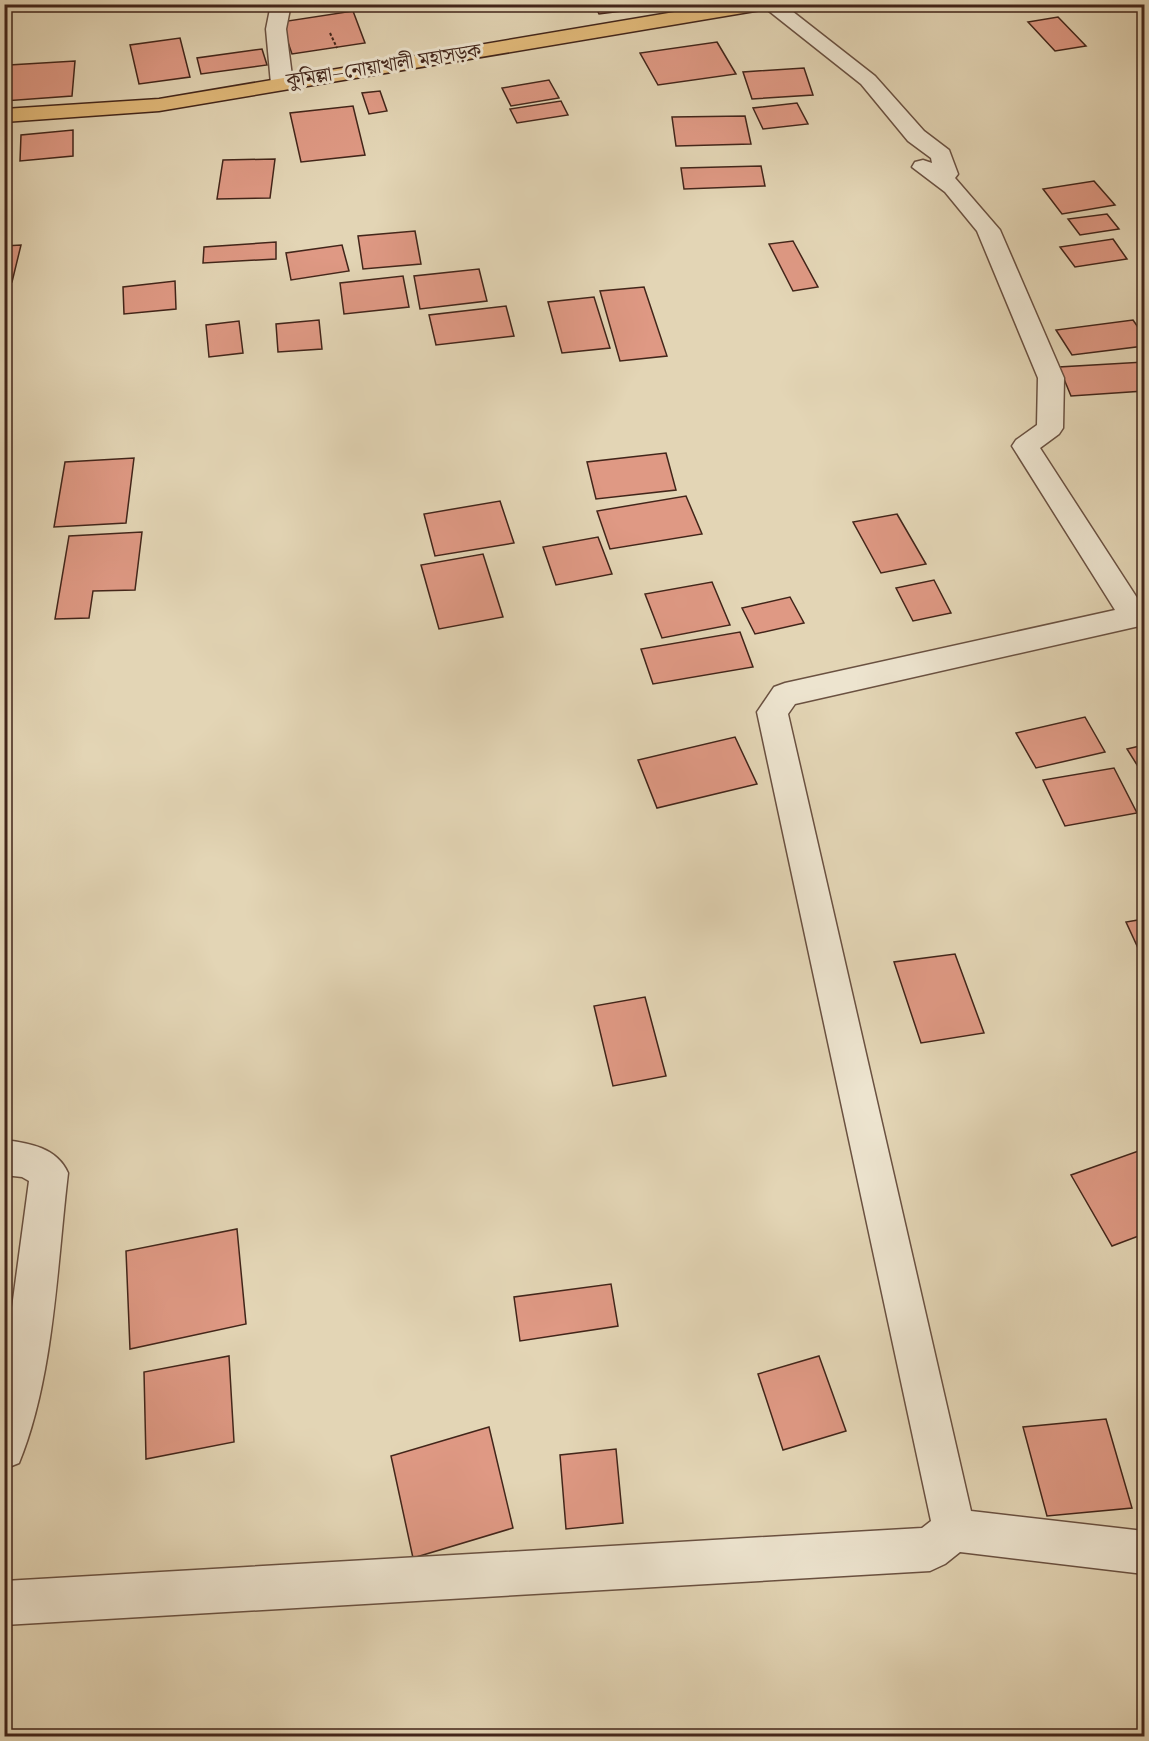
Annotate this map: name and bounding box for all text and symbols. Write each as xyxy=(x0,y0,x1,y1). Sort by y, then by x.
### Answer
street label: কুমিল্লা–নোয়াখালী মহাসড়ক xyxy=(284,38,484,94)

